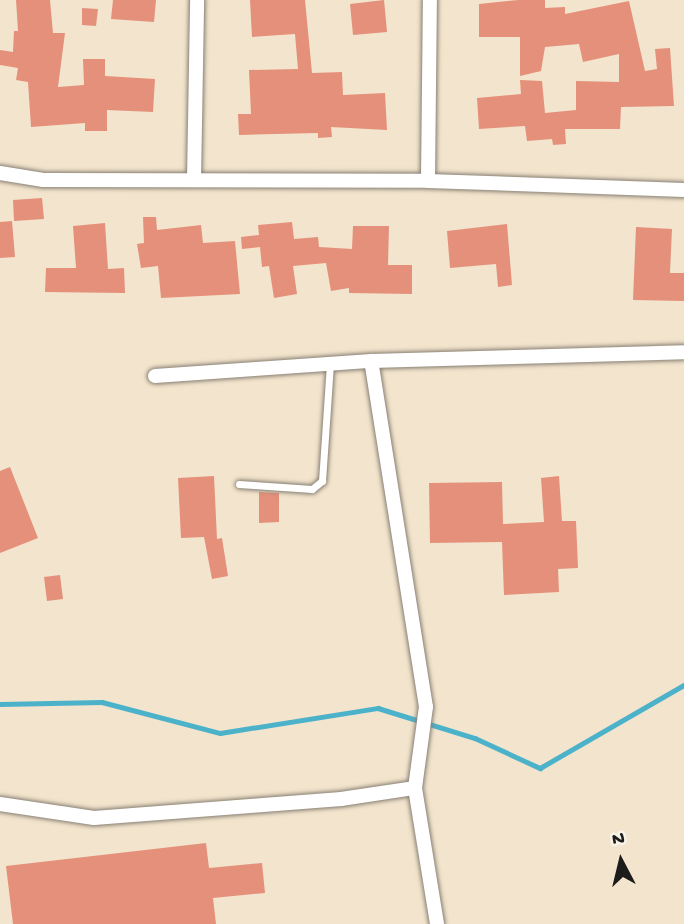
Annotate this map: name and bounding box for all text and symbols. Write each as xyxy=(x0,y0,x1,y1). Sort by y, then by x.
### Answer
north arrow xyxy=(586,826,656,896)
text: N xyxy=(611,827,626,852)

